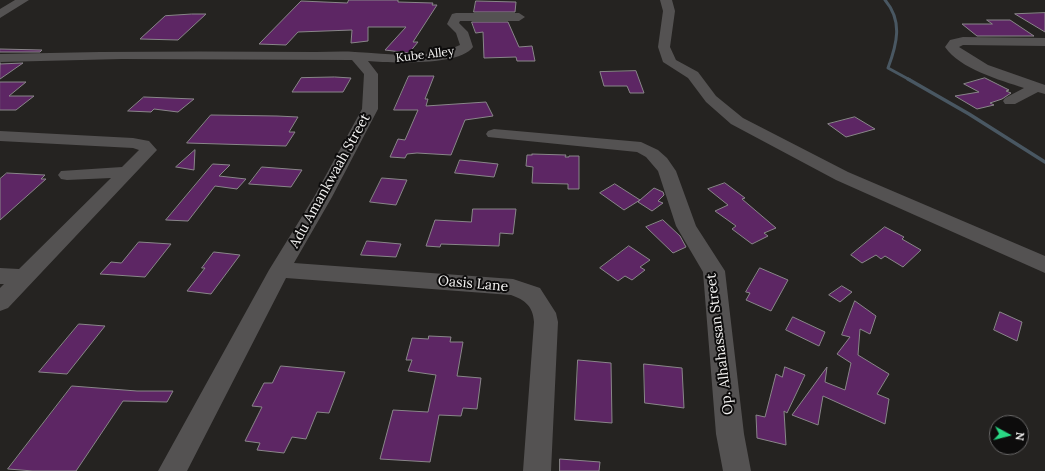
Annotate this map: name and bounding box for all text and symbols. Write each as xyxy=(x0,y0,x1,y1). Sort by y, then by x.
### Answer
street label: Kube Alley xyxy=(395,44,455,66)
street label: Adu Amankwaah Street xyxy=(286,111,374,251)
street label: Op. Alhahassan Street xyxy=(703,272,737,416)
street label: Oasis Lane xyxy=(437,273,509,295)
north arrow xyxy=(989,415,1029,455)
text: N xyxy=(1012,431,1027,441)

